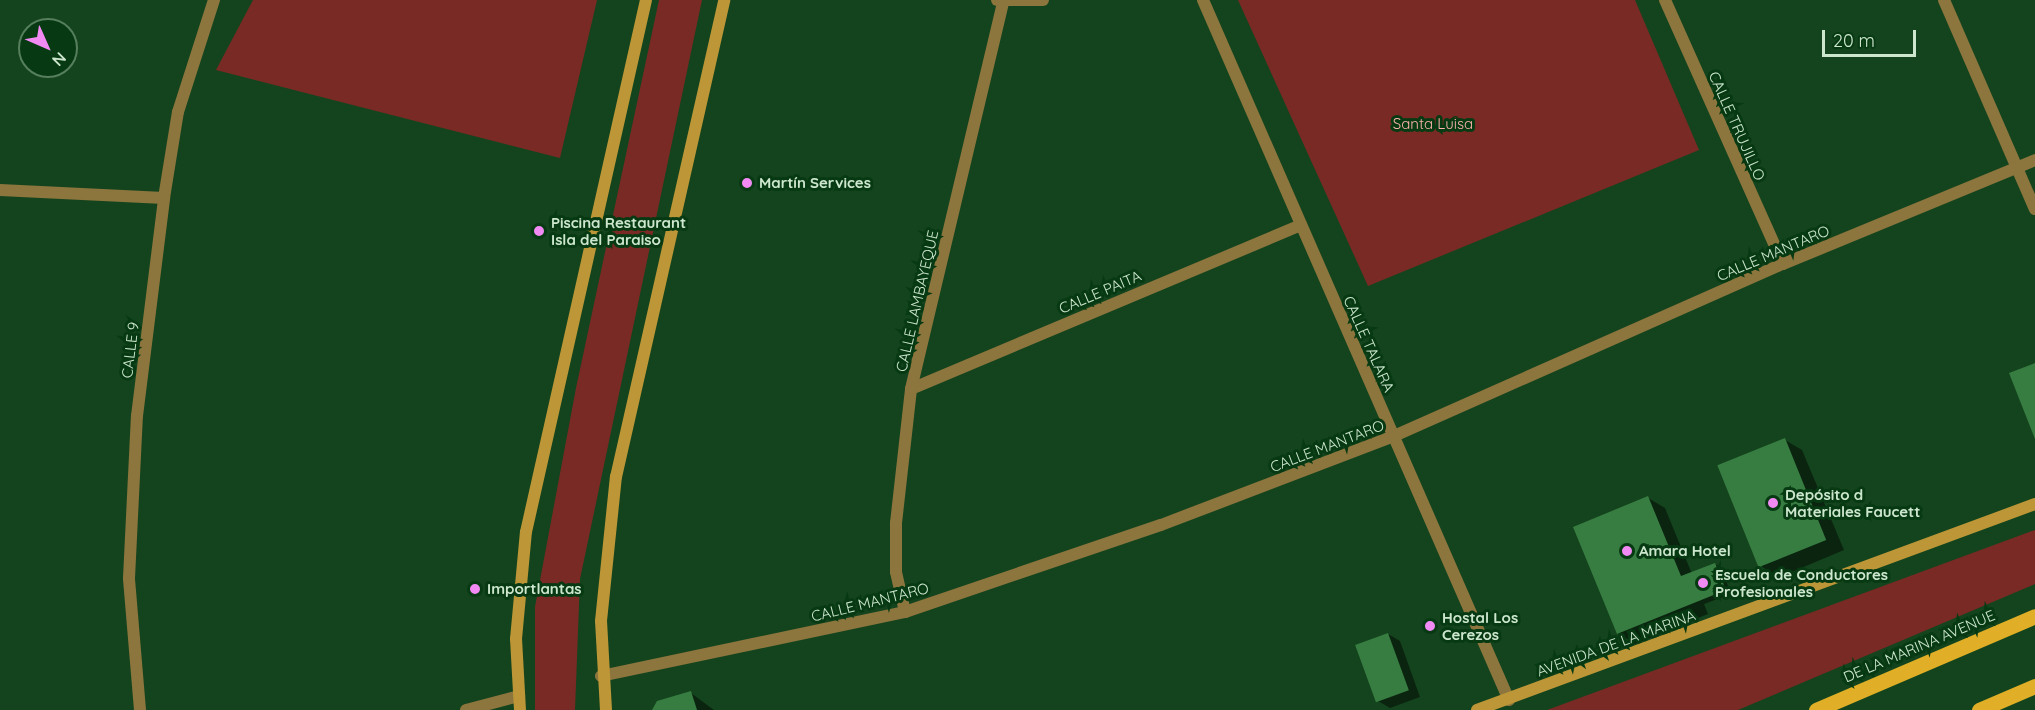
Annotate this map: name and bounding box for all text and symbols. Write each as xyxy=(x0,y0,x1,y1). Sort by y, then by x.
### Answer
north arrow xyxy=(18,18,78,78)
scale bar xyxy=(1825,18,1920,56)
text: 20 m xyxy=(1833,29,1875,52)
text: N xyxy=(48,48,71,71)
street label: CALLE TRUJILLO xyxy=(1705,69,1769,183)
park label: Santa Luisa xyxy=(1393,115,1473,133)
place label: Martín Services xyxy=(759,174,871,192)
marker: Martín Services xyxy=(740,176,754,190)
place label: Piscina Restaurant Isla del Paraiso xyxy=(551,213,686,248)
street label: CALLE MANTARO xyxy=(1714,221,1832,285)
marker: Piscina Restaurant Isla del Paraiso xyxy=(532,224,546,238)
street label: CALLE LAMBAYEQUE xyxy=(892,228,942,374)
street label: CALLE PAITA xyxy=(1056,267,1144,317)
street label: CALLE TALARA xyxy=(1340,293,1398,395)
street label: CALLE 9 xyxy=(118,321,142,379)
street label: CALLE MANTARO xyxy=(1268,416,1386,476)
place label: Depósito d Materiales Faucett xyxy=(1785,485,1920,520)
marker: Depósito d Materiales Faucett xyxy=(1766,496,1780,510)
place label: Amara Hotel xyxy=(1639,542,1731,560)
marker: Amara Hotel xyxy=(1620,544,1634,558)
place label: Escuela de Conductores Profesionales xyxy=(1715,565,1888,600)
marker: Escuela de Conductores Profesionales xyxy=(1696,576,1710,590)
street label: CALLE MANTARO xyxy=(809,579,931,625)
place label: Importlantas xyxy=(487,580,582,598)
marker: Importlantas xyxy=(468,582,482,596)
street label: AVENIDA DE LA MARINA xyxy=(1534,606,1698,680)
street label: DE LA MARINA AVENUE xyxy=(1841,606,1997,686)
place label: Hostal Los Cerezos xyxy=(1442,608,1518,643)
marker: Hostal Los Cerezos xyxy=(1423,619,1437,633)

